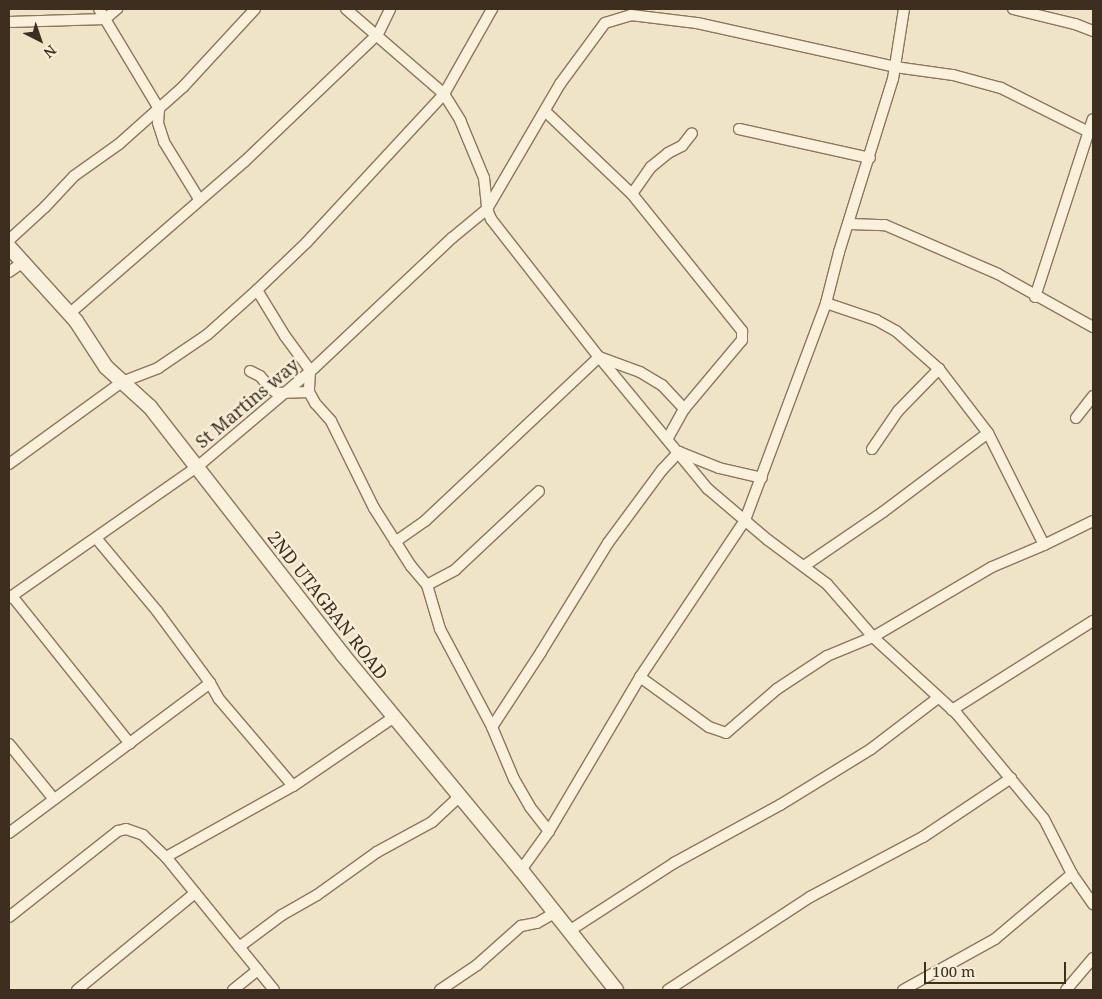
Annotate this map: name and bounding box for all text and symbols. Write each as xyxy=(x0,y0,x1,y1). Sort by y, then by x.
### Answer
north arrow xyxy=(15,15,65,65)
text: N xyxy=(40,41,61,62)
street label: St Martins way xyxy=(191,354,303,452)
street label: 2ND UTAGBAN ROAD xyxy=(263,527,393,683)
scale bar xyxy=(927,952,1070,984)
text: 100 m xyxy=(932,961,975,981)

